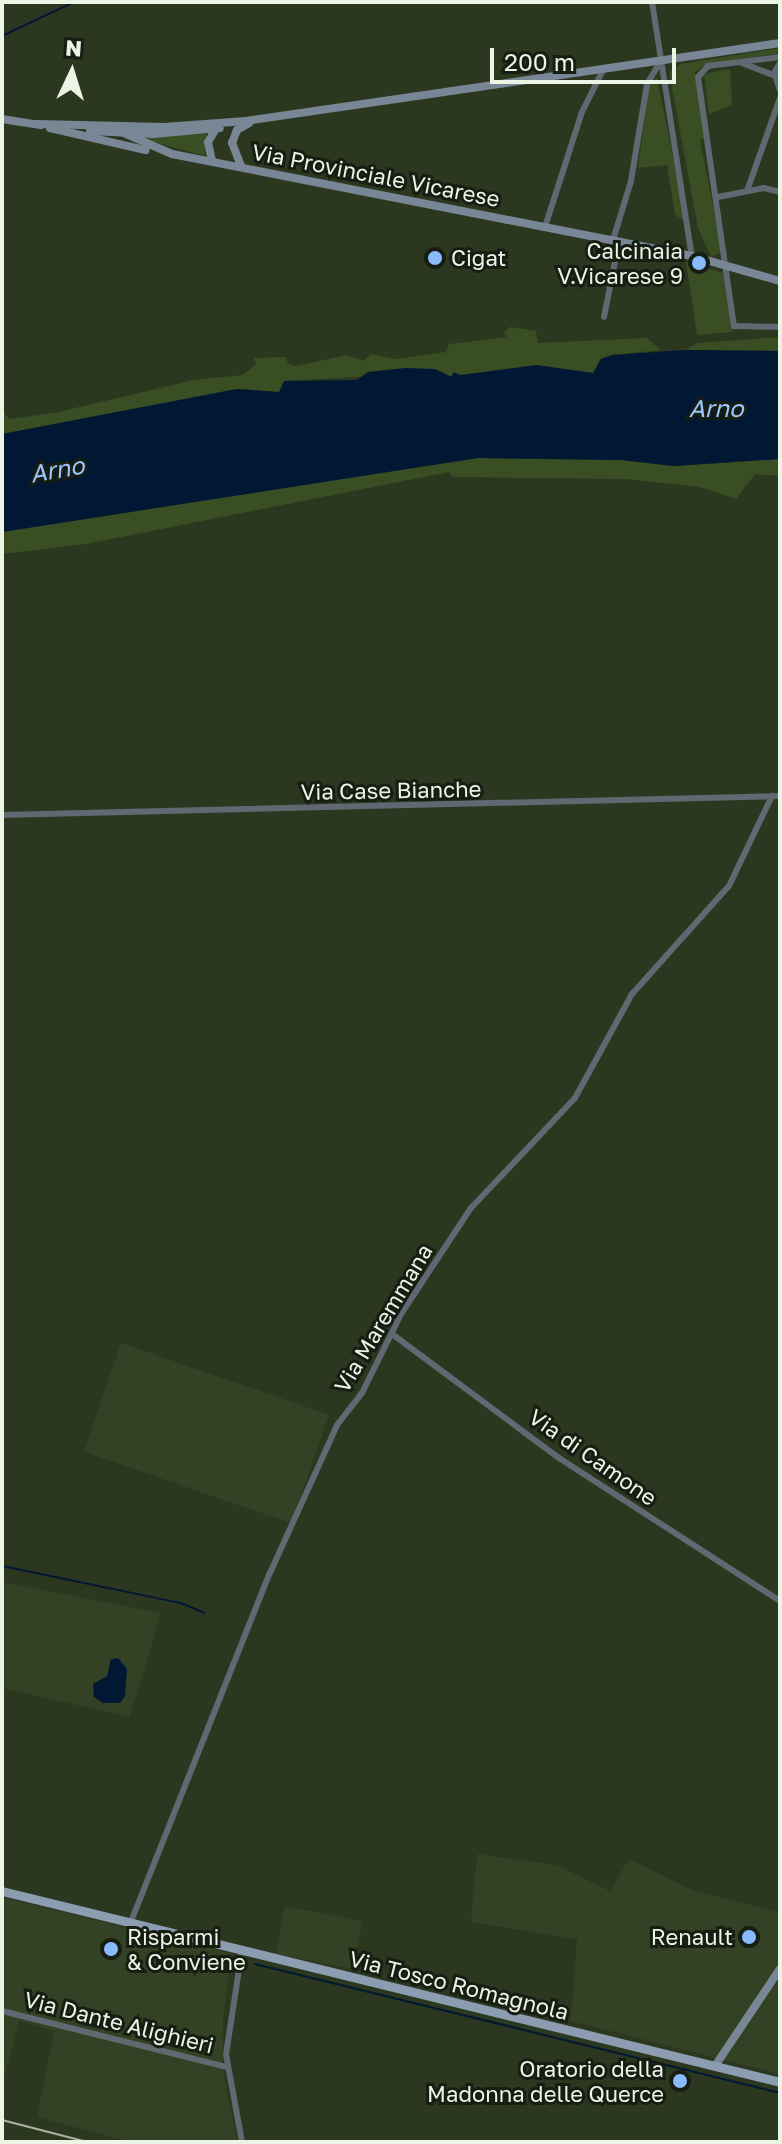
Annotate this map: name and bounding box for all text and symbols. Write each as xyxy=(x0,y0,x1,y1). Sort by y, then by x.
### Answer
north arrow xyxy=(32,32,112,112)
scale bar xyxy=(494,32,680,82)
text: N xyxy=(64,34,83,62)
text: 200 m xyxy=(504,47,575,76)
street label: Via Provinciale Vicarese xyxy=(250,138,502,212)
place label: Calcinaia V.Vicarese 9 xyxy=(557,237,683,288)
place label: Cigat xyxy=(451,245,506,271)
marker: Cigat xyxy=(426,249,444,267)
marker: Calcinaia V.Vicarese 9 xyxy=(690,254,708,272)
water label: Arno xyxy=(689,394,743,422)
water label: Arno xyxy=(28,450,86,488)
street label: Via Case Bianche xyxy=(300,775,482,805)
street label: Via Maremmana xyxy=(328,1239,438,1397)
street label: Via di Camone xyxy=(524,1403,662,1511)
place label: Risparmi & Conviene xyxy=(127,1923,246,1974)
place label: Renault xyxy=(651,1924,733,1950)
marker: Renault xyxy=(740,1928,758,1946)
marker: Risparmi & Conviene xyxy=(102,1940,120,1958)
street label: Via Tosco Romagnola xyxy=(346,1945,572,2025)
street label: Via Dante Alighieri xyxy=(22,1986,216,2058)
place label: Oratorio della Madonna delle Querce xyxy=(427,2055,664,2106)
marker: Oratorio della Madonna delle Querce xyxy=(671,2072,689,2090)

